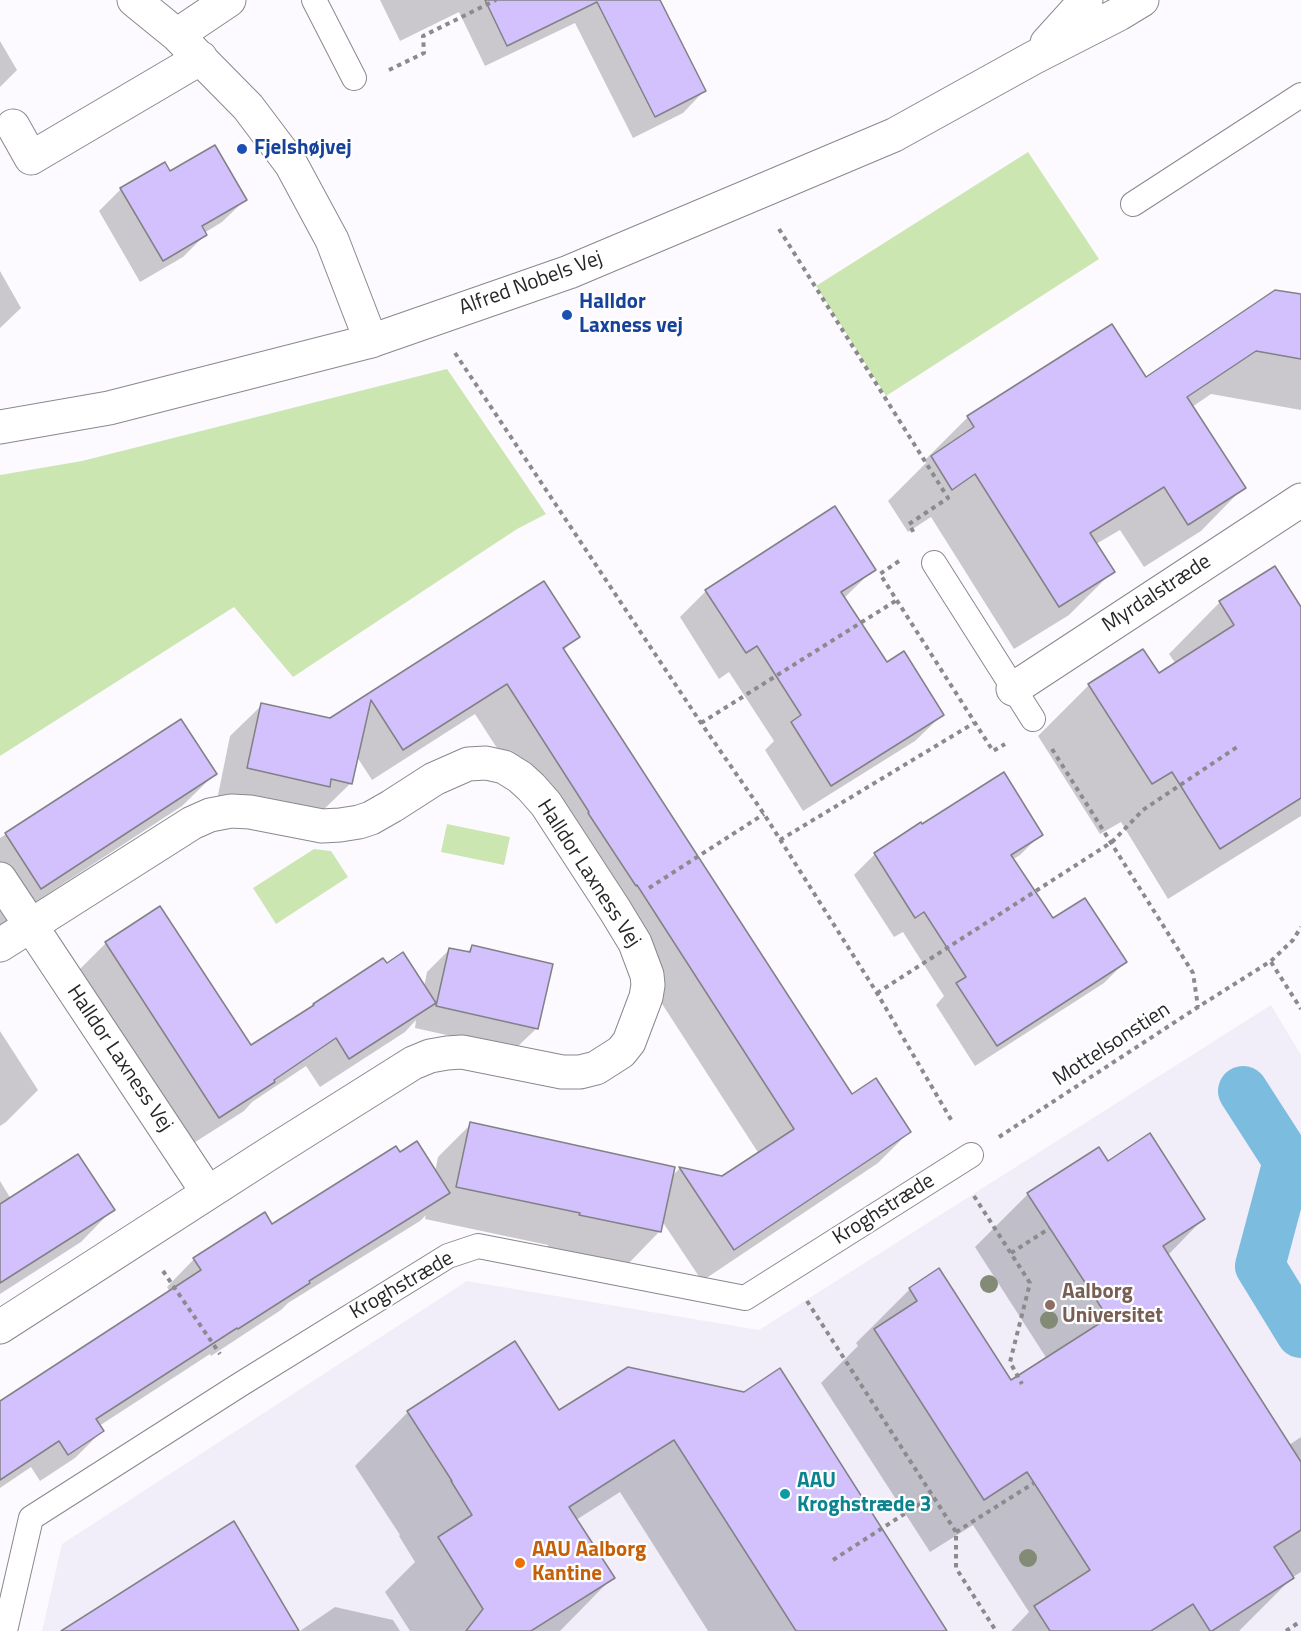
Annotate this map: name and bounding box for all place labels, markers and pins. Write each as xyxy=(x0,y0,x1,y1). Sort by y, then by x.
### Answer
place label: Fjelshøjvej xyxy=(254,136,352,162)
marker: Fjelshøjvej xyxy=(235,142,249,156)
place label: Halldor Laxness vej xyxy=(579,290,683,340)
marker: Halldor Laxness vej xyxy=(560,308,574,322)
place label: Aalborg Universitet xyxy=(1062,1280,1163,1330)
marker: Aalborg Universitet xyxy=(1043,1298,1057,1312)
place label: AAU Kroghstræde 3 xyxy=(797,1469,932,1519)
marker: AAU Kroghstræde 3 xyxy=(778,1487,792,1501)
place label: AAU Aalborg Kantine xyxy=(532,1538,646,1588)
marker: AAU Aalborg Kantine xyxy=(513,1556,527,1570)

